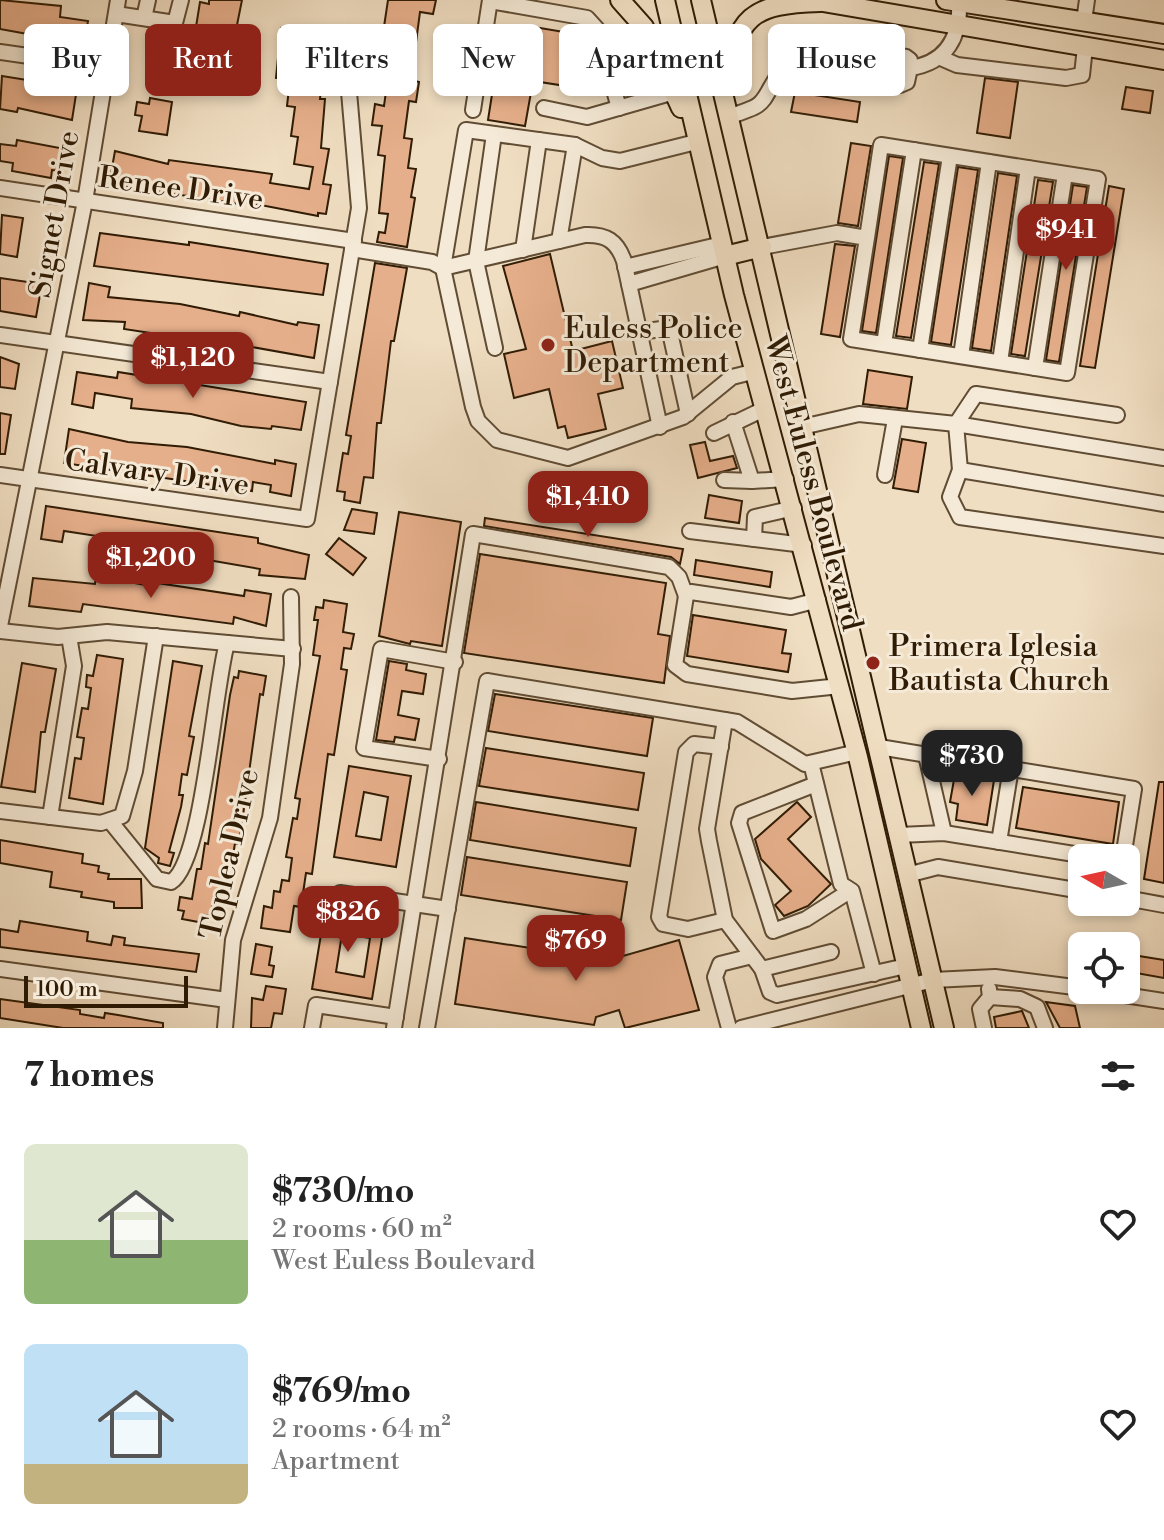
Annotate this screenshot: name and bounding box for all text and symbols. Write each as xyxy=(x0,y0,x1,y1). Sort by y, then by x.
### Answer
chip: Buy xyxy=(24,24,129,96)
chip: Rent xyxy=(145,24,261,96)
chip: Filters xyxy=(277,24,417,96)
chip: New xyxy=(433,24,543,96)
chip: Apartment xyxy=(559,24,752,96)
chip: House xyxy=(768,24,905,96)
street label: Signet Drive xyxy=(22,128,88,301)
street label: Renee Drive xyxy=(96,159,266,219)
pin: $941 xyxy=(1019,204,1113,272)
text: $941 xyxy=(1035,214,1097,246)
place label: Euless Police Department xyxy=(564,310,743,382)
street label: West Euless Boulevard xyxy=(755,331,871,635)
pin: $1,120 xyxy=(128,332,258,400)
marker: Euless Police Department xyxy=(539,336,557,354)
text: $1,120 xyxy=(151,342,235,374)
street label: Calvary Drive xyxy=(62,441,252,505)
pin: $1,410 xyxy=(523,471,653,539)
text: $1,410 xyxy=(546,481,630,513)
pin: $1,200 xyxy=(86,532,216,600)
text: $1,200 xyxy=(106,542,196,574)
place label: Primera Iglesia Bautista Church xyxy=(888,628,1110,700)
marker: Primera Iglesia Bautista Church xyxy=(864,654,882,672)
pin: $730 xyxy=(925,730,1019,798)
text: $730 xyxy=(939,740,1005,772)
street label: Toplea Drive xyxy=(192,765,268,943)
north arrow xyxy=(1068,844,1140,916)
map controls xyxy=(1068,844,1140,1004)
pin: $826 xyxy=(301,886,395,954)
text: $826 xyxy=(316,896,380,928)
pin: $769 xyxy=(529,915,623,983)
text: $769 xyxy=(545,925,607,957)
button: locate xyxy=(1068,932,1140,1004)
scale bar xyxy=(24,972,188,1008)
text: 100 m xyxy=(36,976,98,1003)
icon: filters xyxy=(1096,1054,1140,1098)
text: 7 homes xyxy=(24,1055,154,1097)
text: $730/mo xyxy=(272,1171,414,1213)
icon: home xyxy=(88,1176,184,1272)
icon: heart xyxy=(1096,1202,1140,1246)
text: 2 rooms · 60 m² xyxy=(272,1213,452,1245)
text: West Euless Boulevard xyxy=(272,1245,535,1277)
text: $769/mo xyxy=(272,1371,411,1413)
icon: home xyxy=(88,1376,184,1472)
icon: heart xyxy=(1096,1402,1140,1446)
text: 2 rooms · 64 m² xyxy=(272,1413,451,1445)
text: Apartment xyxy=(272,1445,400,1477)

